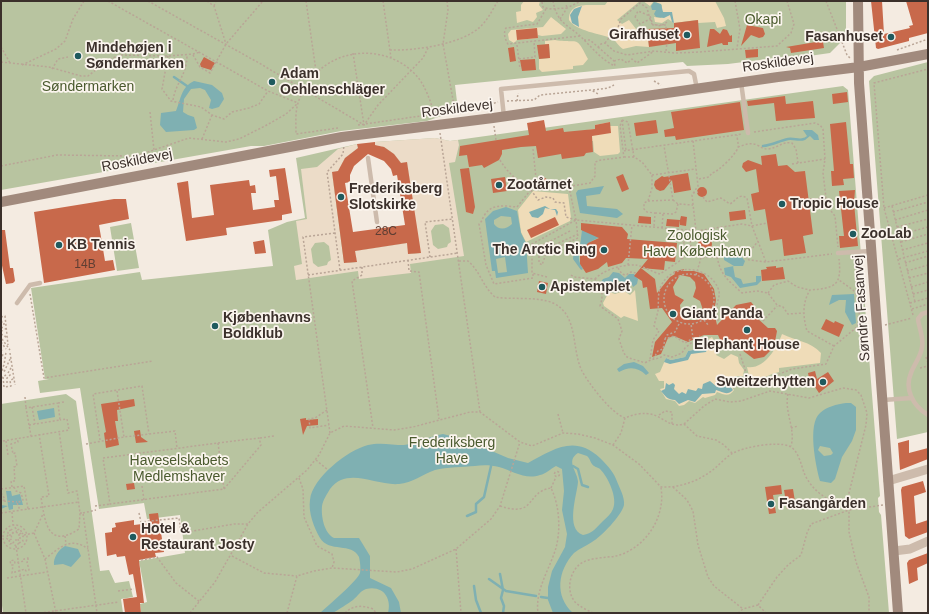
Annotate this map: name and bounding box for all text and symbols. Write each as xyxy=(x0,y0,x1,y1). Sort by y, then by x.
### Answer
park label: Okapi xyxy=(745,12,781,28)
place label: Girafhuset xyxy=(609,27,679,43)
place label: Fasanhuset xyxy=(805,29,883,45)
marker: Girafhuset xyxy=(682,30,692,40)
marker: Fasanhuset xyxy=(886,32,896,42)
place label: Mindehøjen i Søndermarken xyxy=(86,40,184,72)
street label: Roskildevej xyxy=(741,50,815,76)
marker: Mindehøjen i Søndermarken xyxy=(73,51,83,61)
place label: Adam Oehlenschläger xyxy=(280,66,385,98)
marker: Adam Oehlenschläger xyxy=(267,77,277,87)
park label: Søndermarken xyxy=(42,79,134,95)
street label: Roskildevej xyxy=(420,96,494,122)
street label: Roskildevej xyxy=(100,146,174,176)
place label: Zootårnet xyxy=(507,177,572,193)
marker: Zootårnet xyxy=(494,180,504,190)
place label: Frederiksberg Slotskirke xyxy=(349,181,442,214)
marker: Frederiksberg Slotskirke xyxy=(336,192,346,202)
place label: Tropic House xyxy=(790,196,879,212)
marker: Tropic House xyxy=(777,199,787,209)
house number: 28C xyxy=(375,225,397,239)
place label: ZooLab xyxy=(861,226,912,242)
park label: Zoologisk Have København xyxy=(643,228,751,260)
marker: ZooLab xyxy=(848,229,858,239)
place label: KB Tennis xyxy=(67,237,135,253)
marker: KB Tennis xyxy=(54,240,64,250)
place label: The Arctic Ring xyxy=(493,242,596,258)
marker: The Arctic Ring xyxy=(599,245,609,255)
street label: Søndre Fasanvej xyxy=(850,254,874,362)
house number: 14B xyxy=(74,258,96,272)
place label: Apistemplet xyxy=(550,279,630,295)
marker: Apistemplet xyxy=(537,282,547,292)
place label: Giant Panda xyxy=(681,306,763,322)
marker: Giant Panda xyxy=(668,309,678,319)
place label: Kjøbenhavns Boldklub xyxy=(223,310,311,342)
marker: Kjøbenhavns Boldklub xyxy=(210,321,220,331)
marker: Elephant House xyxy=(742,325,752,335)
place label: Elephant House xyxy=(694,337,800,353)
place label: Sweitzerhytten xyxy=(716,374,815,390)
marker: Sweitzerhytten xyxy=(818,377,828,387)
park label: Frederiksberg Have xyxy=(409,435,495,468)
park label: Haveselskabets Medlemshaver xyxy=(130,453,228,486)
place label: Fasangården xyxy=(779,496,866,512)
marker: Fasangården xyxy=(766,499,776,509)
place label: Hotel & Restaurant Josty xyxy=(141,521,255,554)
marker: Hotel & Restaurant Josty xyxy=(128,532,138,542)

